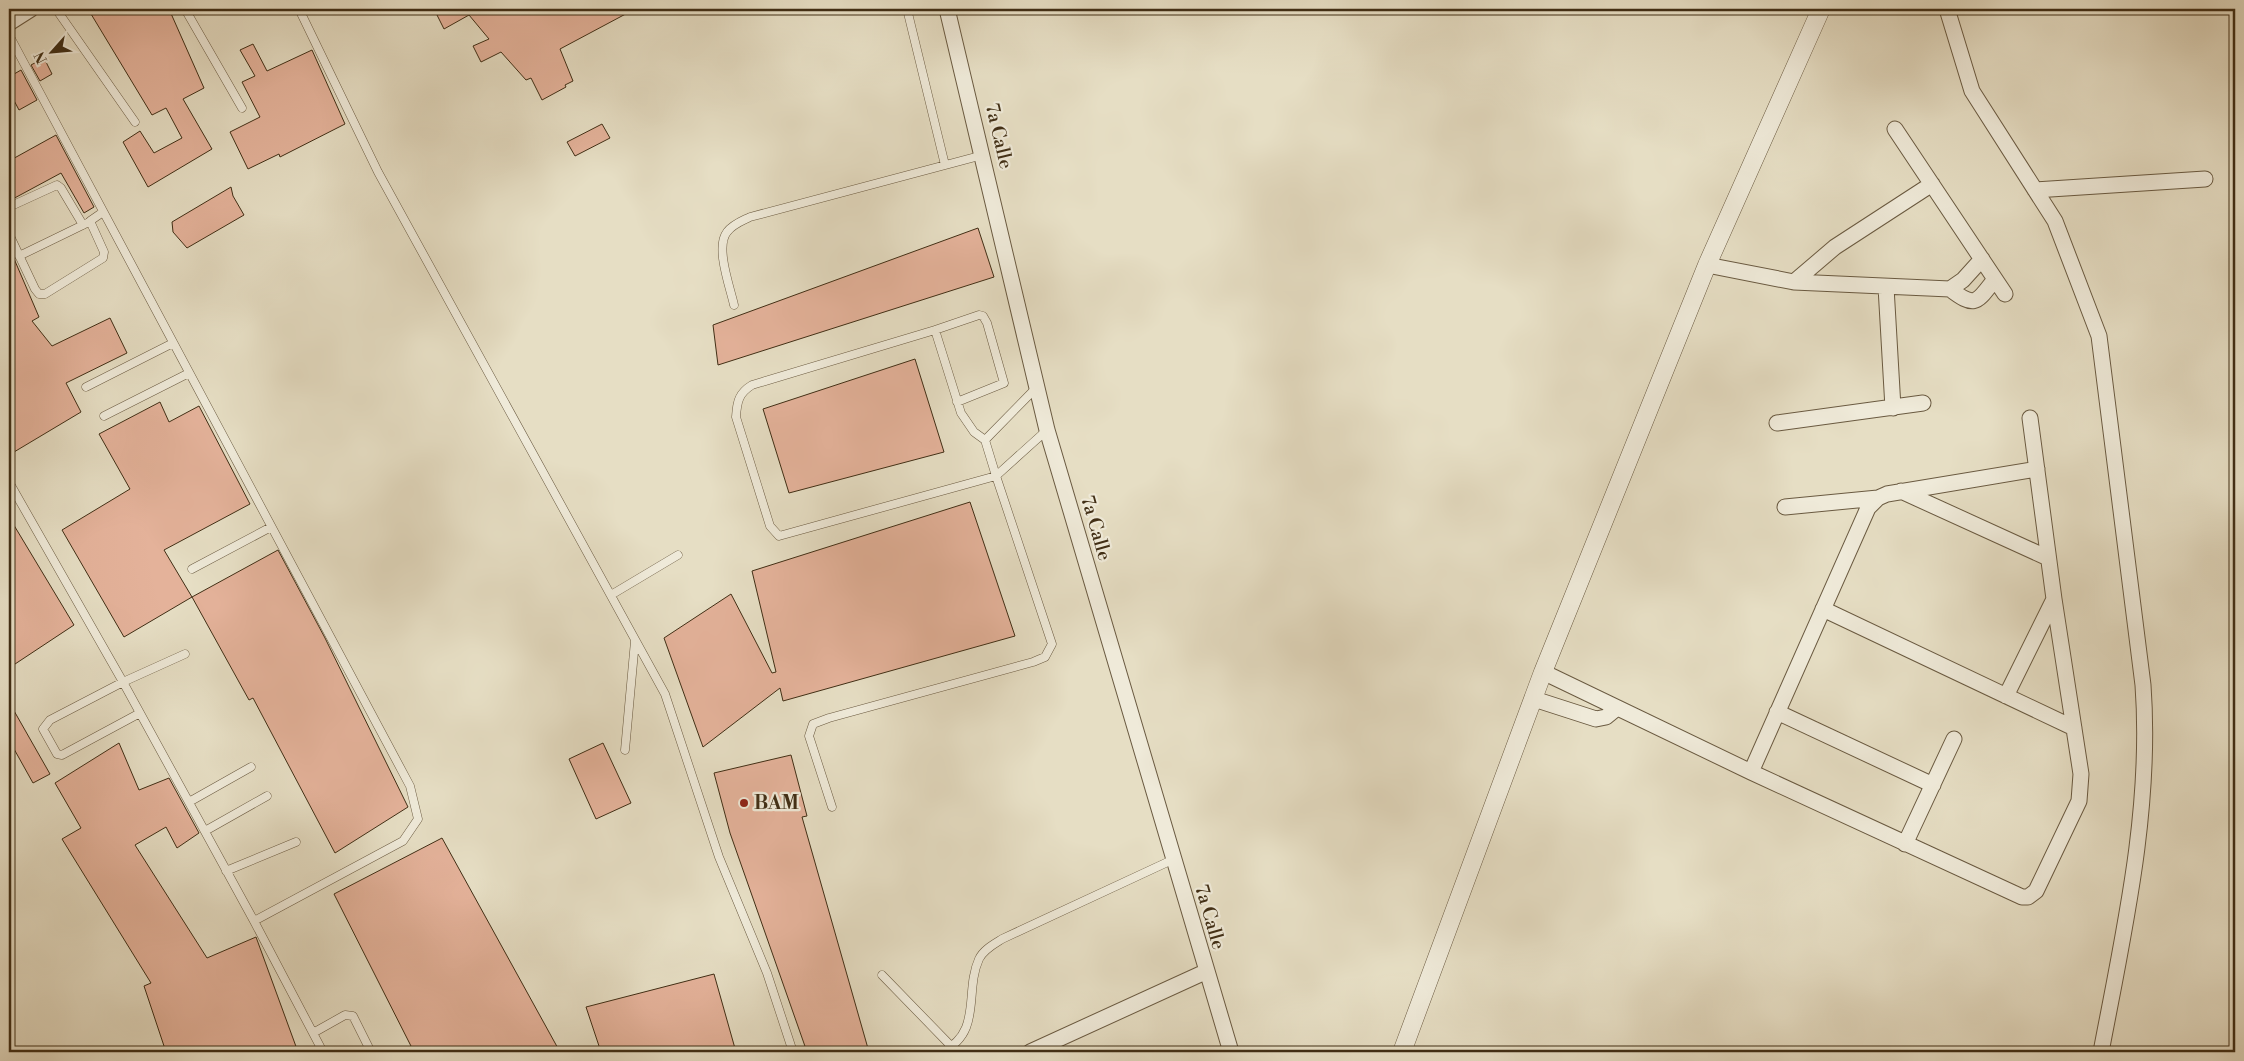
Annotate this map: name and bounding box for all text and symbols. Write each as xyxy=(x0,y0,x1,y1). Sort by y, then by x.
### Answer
north arrow xyxy=(28,28,78,78)
text: N xyxy=(31,48,52,66)
street label: 7a Calle xyxy=(980,101,1018,171)
street label: 7a Calle xyxy=(1075,493,1117,563)
place label: BAM xyxy=(754,791,799,815)
marker: BAM xyxy=(738,797,750,809)
street label: 7a Calle xyxy=(1189,882,1231,952)

